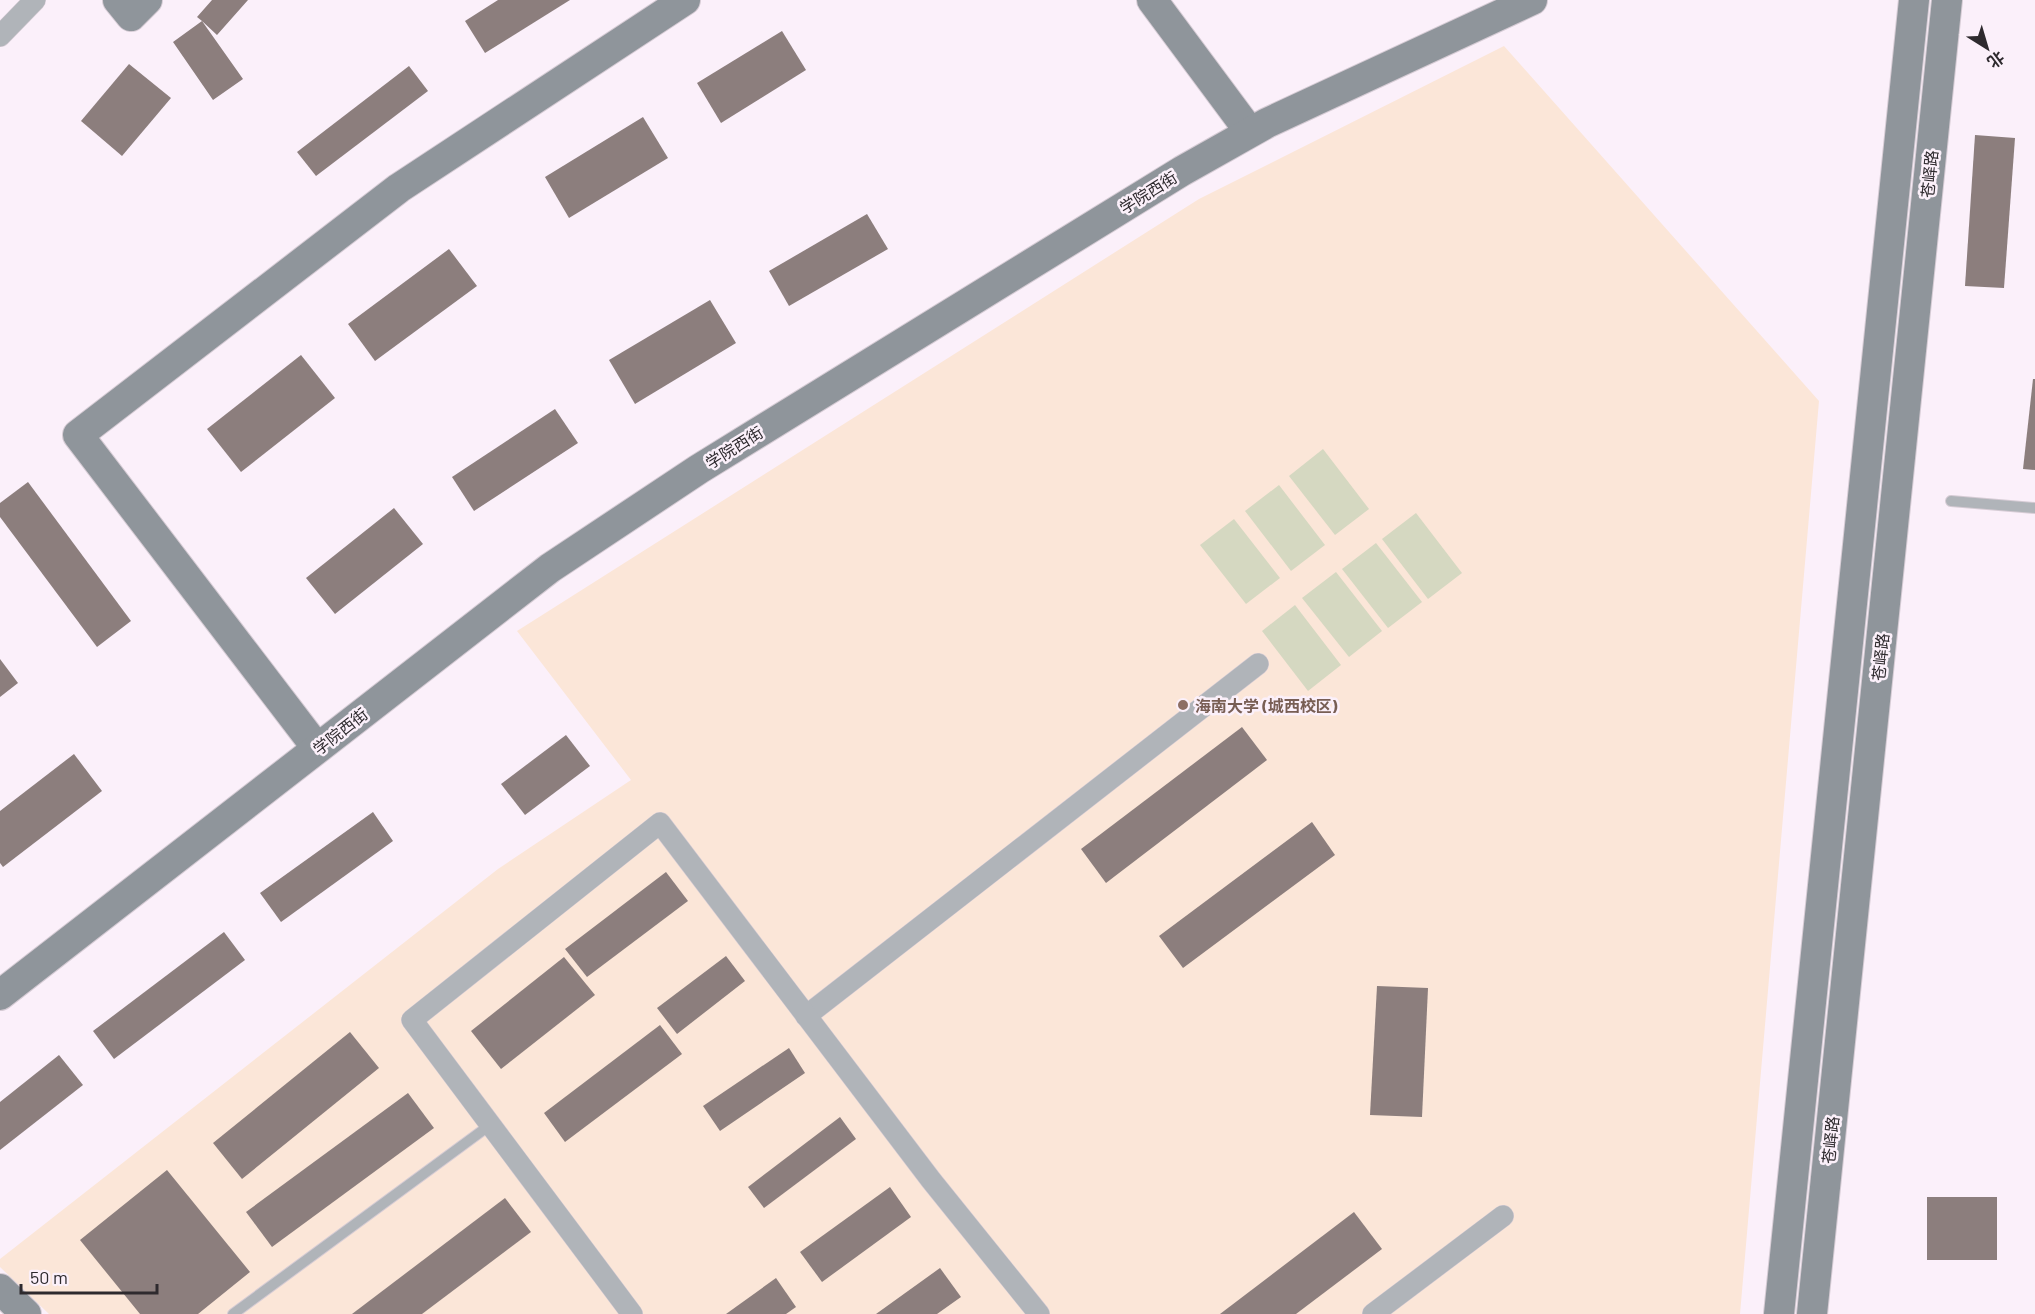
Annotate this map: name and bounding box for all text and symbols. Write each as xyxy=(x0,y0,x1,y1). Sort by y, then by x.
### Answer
north arrow xyxy=(1957,18,2017,78)
text: 北 xyxy=(1984,48,2008,73)
street label: 苍峄路 xyxy=(1917,149,1941,199)
street label: 学院西街 xyxy=(1116,167,1180,217)
street label: 学院西街 xyxy=(702,422,766,472)
street label: 苍峄路 xyxy=(1868,632,1892,682)
place label: 海南大学 (城西校区) xyxy=(1195,696,1338,715)
marker: 海南大学 (城西校区) xyxy=(1176,698,1190,712)
street label: 学院西街 xyxy=(309,704,371,758)
street label: 苍峄路 xyxy=(1818,1115,1842,1165)
scale bar xyxy=(21,1257,158,1295)
text: 50 m xyxy=(30,1266,68,1288)

